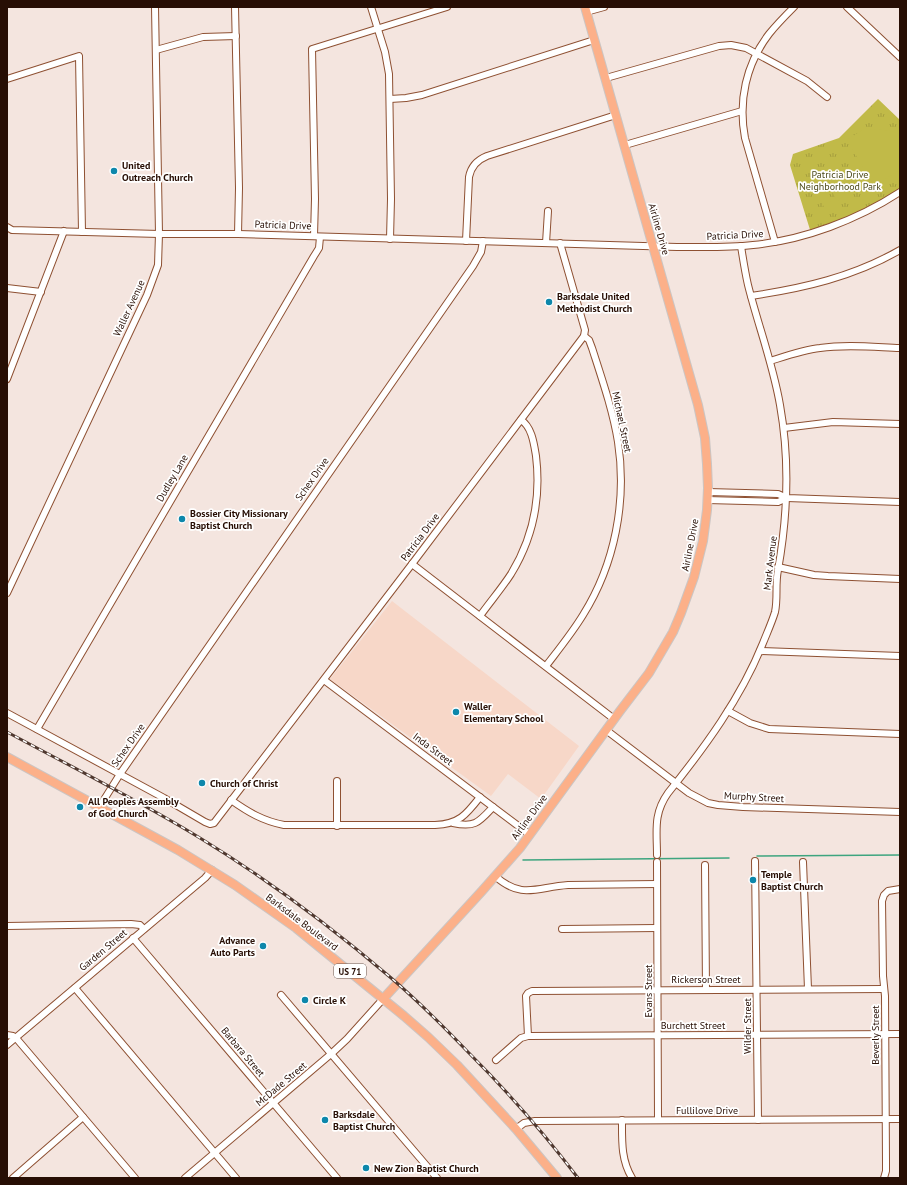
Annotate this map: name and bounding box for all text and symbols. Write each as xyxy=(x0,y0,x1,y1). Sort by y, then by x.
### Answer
place label: United Outreach Church xyxy=(122,159,193,184)
marker: United Outreach Church xyxy=(109,166,119,176)
park label: Patricia Drive Neighborhood Park xyxy=(799,168,881,193)
street label: Airline Drive xyxy=(645,202,673,256)
street label: Patricia Drive xyxy=(254,218,312,232)
street label: Patricia Drive xyxy=(706,227,764,243)
street label: Waller Avenue xyxy=(110,278,148,338)
place label: Barksdale United Methodist Church xyxy=(557,290,632,315)
marker: Barksdale United Methodist Church xyxy=(544,297,554,307)
street label: Michael Street xyxy=(609,390,635,454)
street label: Dudley Lane xyxy=(153,452,191,504)
street label: Schex Drive xyxy=(292,455,332,503)
place label: Bossier City Missionary Baptist Church xyxy=(190,507,288,532)
street label: Patricia Drive xyxy=(398,510,442,564)
marker: Bossier City Missionary Baptist Church xyxy=(177,514,187,524)
street label: Airline Drive xyxy=(679,518,701,572)
street label: Mark Avenue xyxy=(760,535,780,591)
place label: Waller Elementary School xyxy=(464,700,544,725)
marker: Waller Elementary School xyxy=(451,707,461,717)
street label: Schex Drive xyxy=(108,721,148,769)
street label: Inda Street xyxy=(410,730,456,769)
place label: Church of Christ xyxy=(210,777,279,790)
marker: Church of Christ xyxy=(197,778,207,788)
street label: Murphy Street xyxy=(724,789,785,805)
street label: Airline Drive xyxy=(508,792,550,842)
place label: All Peoples Assembly of God Church xyxy=(88,795,179,820)
marker: All Peoples Assembly of God Church xyxy=(75,802,85,812)
place label: Temple Baptist Church xyxy=(761,868,823,893)
marker: Temple Baptist Church xyxy=(748,875,758,885)
street label: Barksdale Boulevard xyxy=(263,891,341,953)
street label: Garden Street xyxy=(76,926,130,974)
place label: Advance Auto Parts xyxy=(210,934,255,959)
marker: Advance Auto Parts xyxy=(258,941,268,951)
road number: US 71 xyxy=(334,964,366,978)
street label: Evans Street xyxy=(642,964,655,1018)
street label: Rickerson Street xyxy=(671,973,741,986)
place label: Circle K xyxy=(313,994,347,1007)
marker: Circle K xyxy=(300,995,310,1005)
street label: Wilder Street xyxy=(741,997,754,1054)
street label: Beverly Street xyxy=(869,1005,882,1065)
street label: Burchett Street xyxy=(661,1019,726,1032)
street label: Barbara Street xyxy=(218,1024,268,1080)
street label: McDade Street xyxy=(253,1059,310,1109)
street label: Fullilove Drive xyxy=(676,1104,738,1117)
place label: Barksdale Baptist Church xyxy=(333,1108,395,1133)
marker: Barksdale Baptist Church xyxy=(320,1115,330,1125)
place label: New Zion Baptist Church xyxy=(374,1162,479,1175)
marker: New Zion Baptist Church xyxy=(361,1163,371,1173)

